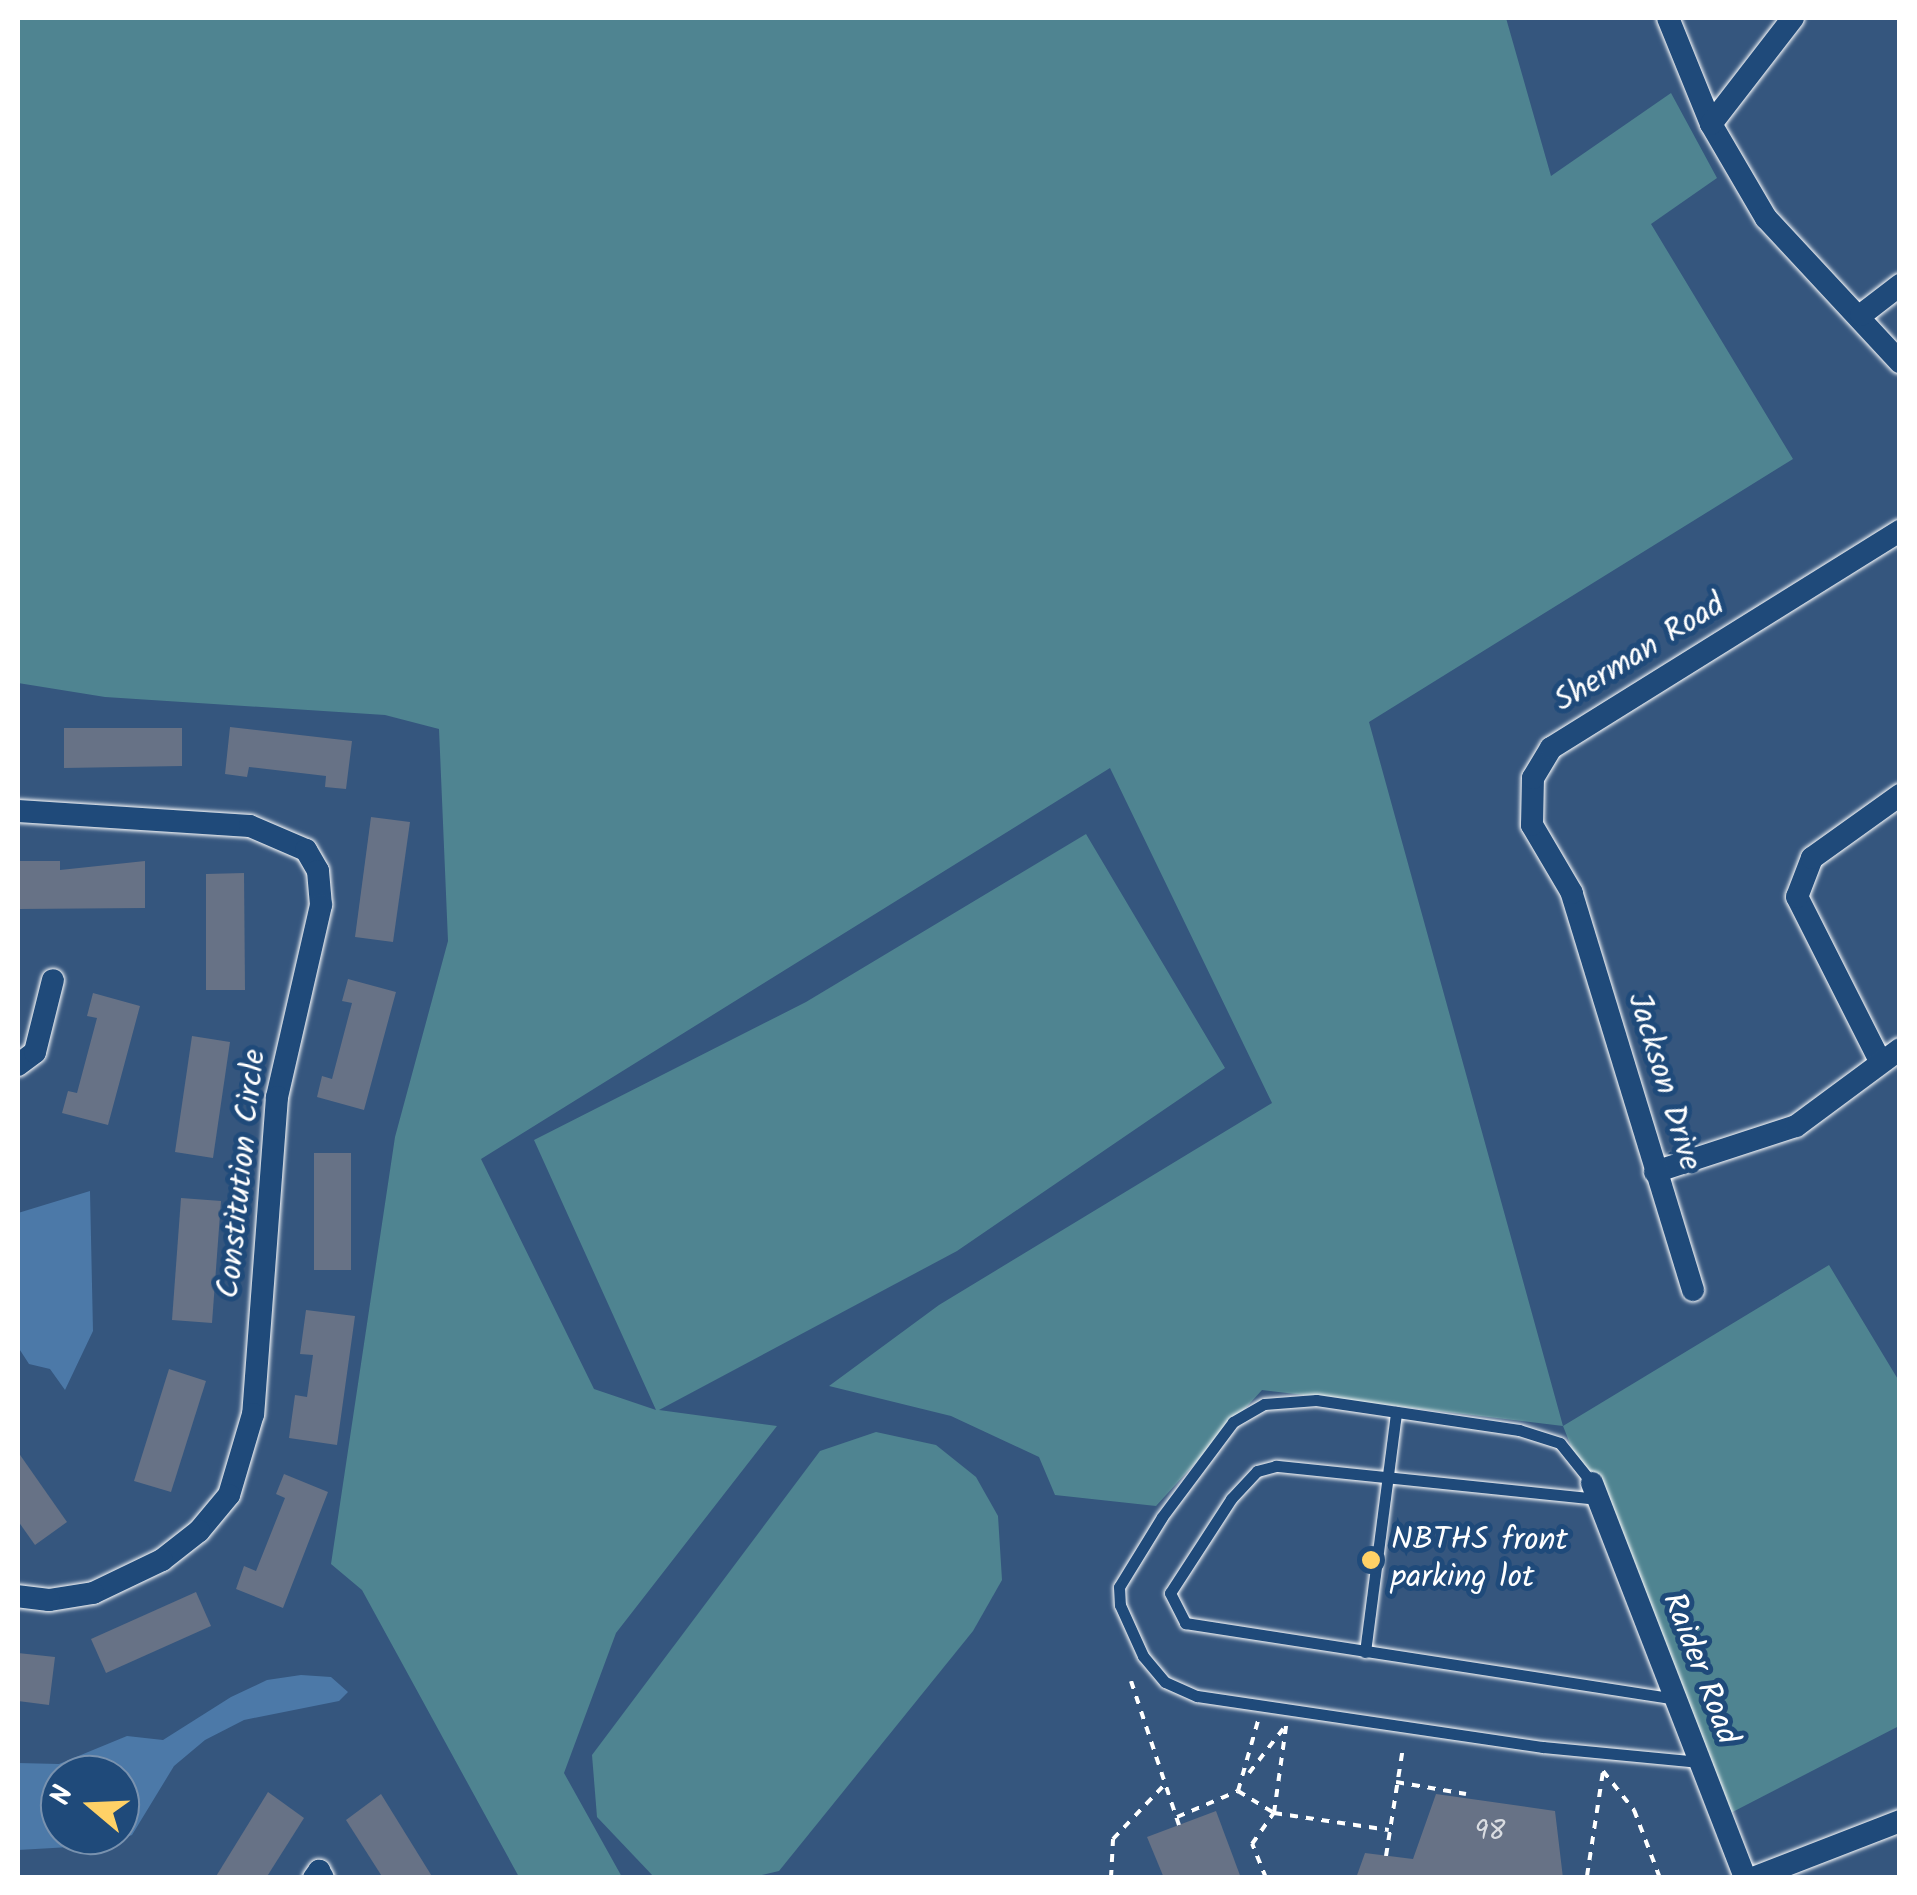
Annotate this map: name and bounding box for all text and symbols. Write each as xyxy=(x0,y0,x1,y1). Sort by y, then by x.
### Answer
street label: Sherman Road xyxy=(1548,586,1732,722)
street label: Jackson Drive xyxy=(1618,988,1708,1176)
street label: Constitution Circle xyxy=(211,1047,275,1301)
place label: NBTHS front parking lot xyxy=(1391,1523,1568,1598)
marker: NBTHS front parking lot xyxy=(1360,1549,1382,1571)
street label: Raider Road xyxy=(1653,1588,1745,1750)
north arrow xyxy=(40,1755,140,1855)
text: N xyxy=(39,1780,87,1811)
house number: 98 xyxy=(1475,1815,1505,1849)

